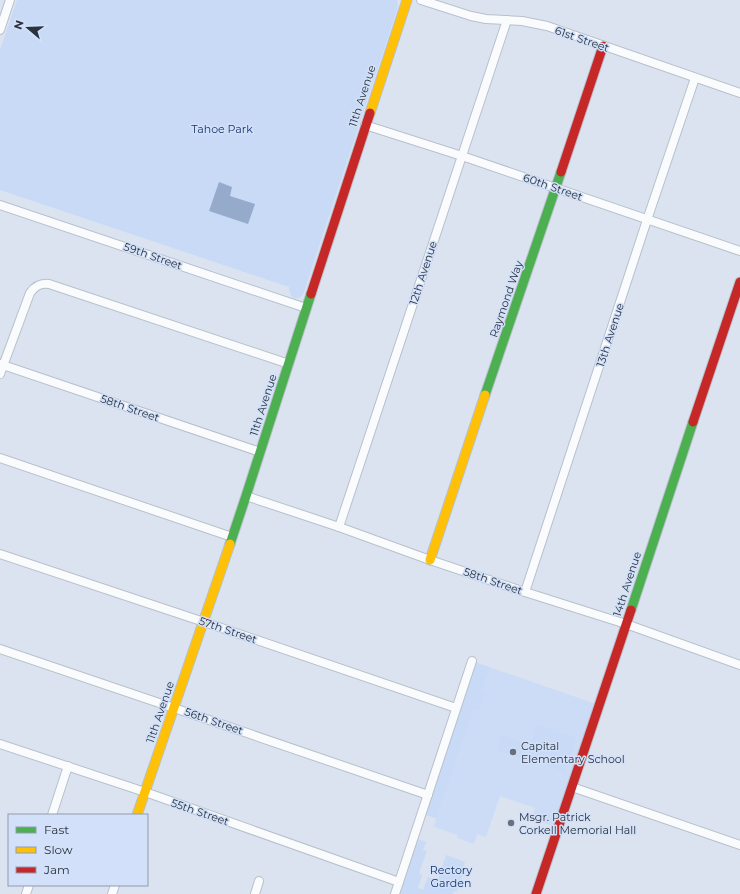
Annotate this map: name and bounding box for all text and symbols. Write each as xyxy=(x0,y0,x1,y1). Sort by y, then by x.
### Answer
north arrow xyxy=(8,8,48,48)
text: N xyxy=(10,18,27,31)
street label: 61st Street xyxy=(553,23,612,55)
street label: 11th Avenue xyxy=(345,63,379,129)
park label: Tahoe Park xyxy=(191,122,253,136)
street label: 60th Street xyxy=(521,170,585,204)
street label: 59th Street xyxy=(122,239,185,273)
street label: 12th Avenue xyxy=(406,239,440,307)
street label: Raymond Way xyxy=(486,259,526,339)
street label: 13th Avenue xyxy=(593,301,627,369)
street label: 11th Avenue xyxy=(246,372,280,438)
street label: 58th Street xyxy=(99,391,162,425)
street label: 14th Avenue xyxy=(610,549,644,618)
street label: 58th Street xyxy=(462,564,525,598)
street label: 57th Street xyxy=(197,614,259,647)
street label: 11th Avenue xyxy=(143,679,177,745)
street label: 56th Street xyxy=(183,704,246,738)
place label: Capital Elementary School xyxy=(521,739,625,766)
marker: Capital Elementary School xyxy=(508,747,518,757)
street label: 55th Street xyxy=(169,796,231,829)
place label: Msgr. Patrick Corkell Memorial Hall xyxy=(519,810,636,837)
legend xyxy=(8,814,148,886)
marker: Msgr. Patrick Corkell Memorial Hall xyxy=(506,818,516,828)
text: Fast xyxy=(44,822,69,837)
text: Slow xyxy=(44,842,73,857)
text: Jam xyxy=(43,862,70,877)
park label: Rectory Garden xyxy=(430,863,472,890)

